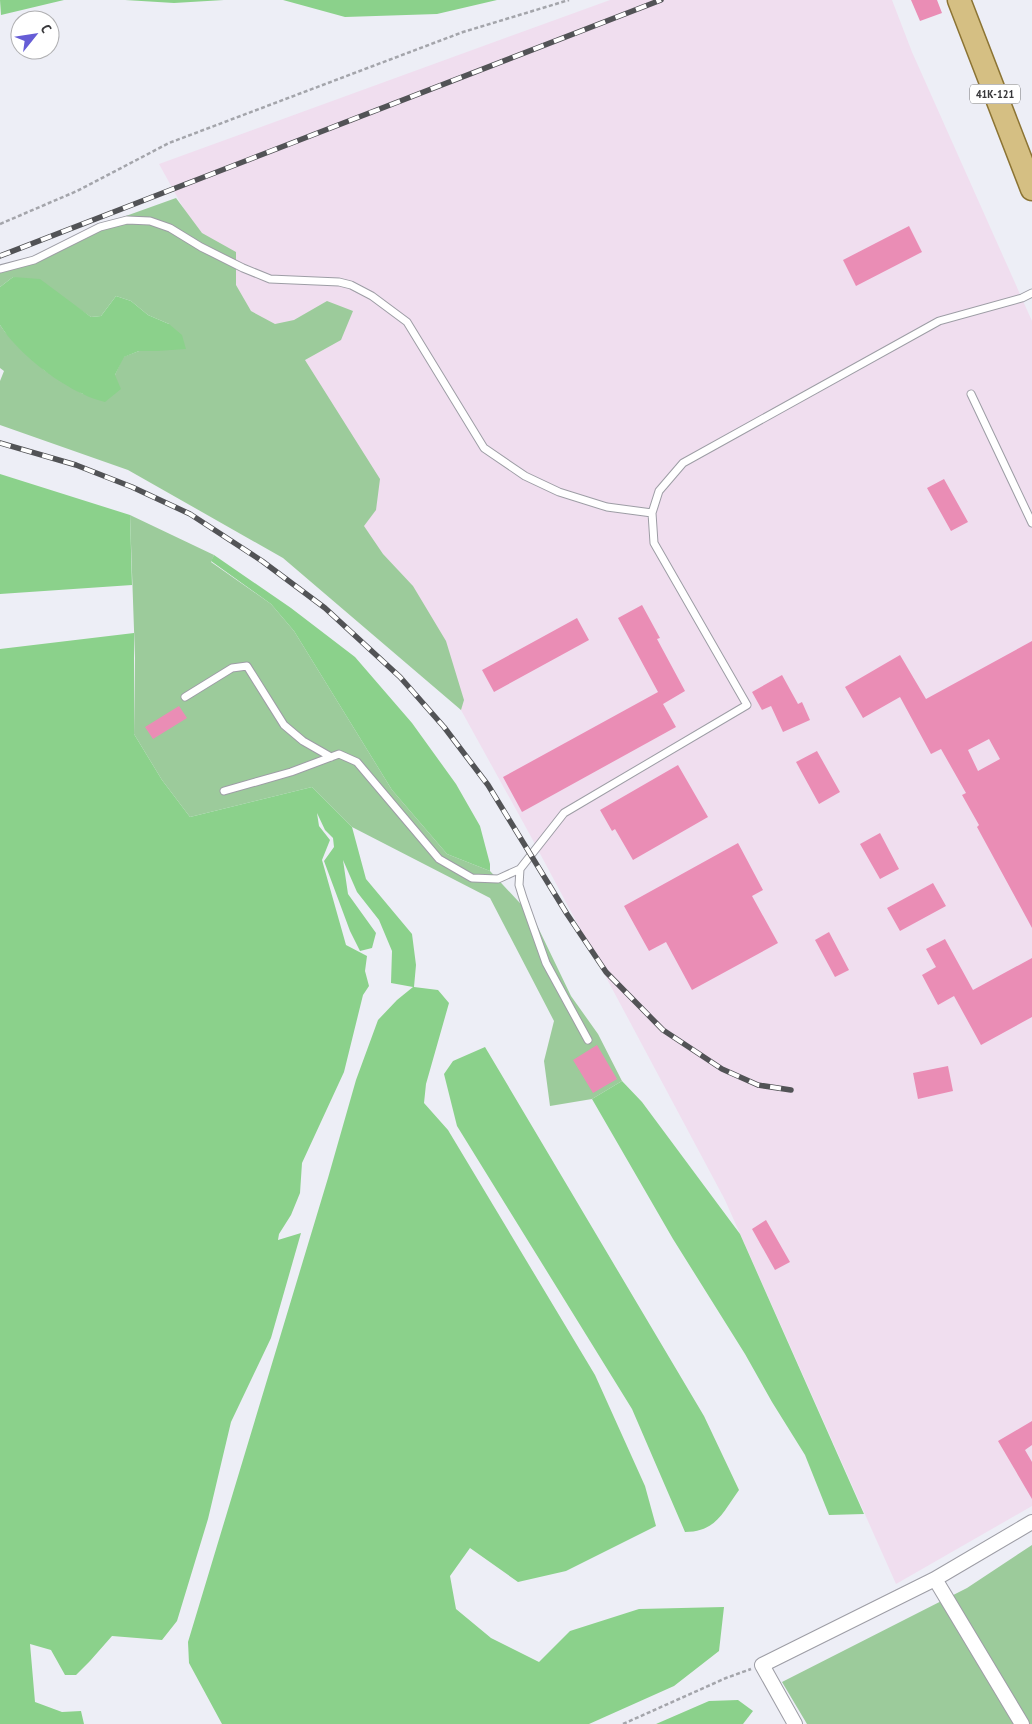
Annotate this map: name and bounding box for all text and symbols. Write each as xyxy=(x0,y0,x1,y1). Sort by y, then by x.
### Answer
north arrow xyxy=(10,10,60,60)
text: С xyxy=(37,21,56,36)
road number: 41К-121 xyxy=(970,85,1020,104)

